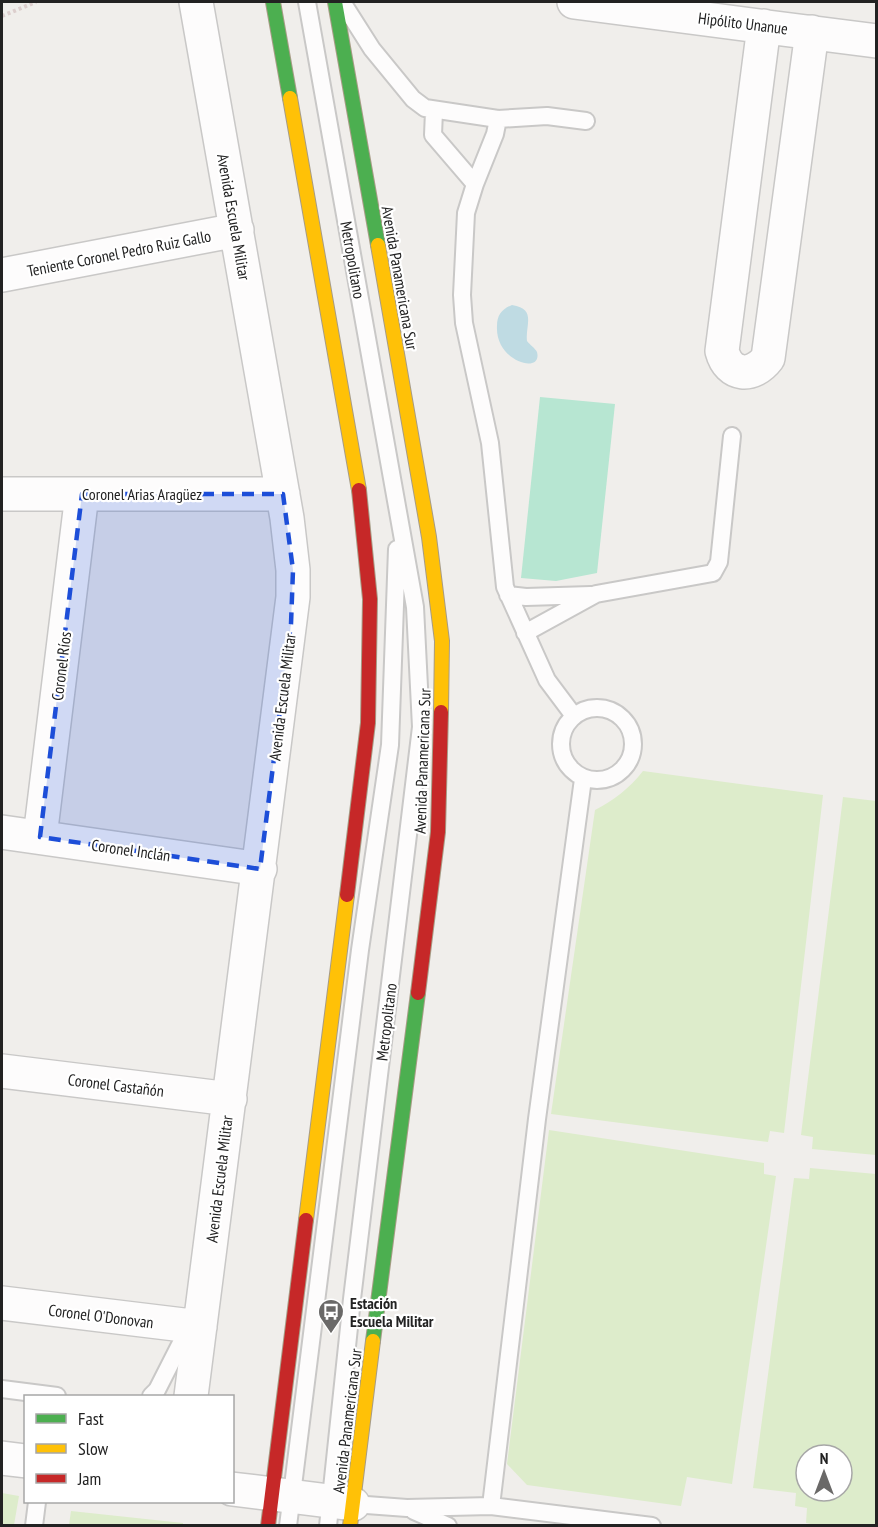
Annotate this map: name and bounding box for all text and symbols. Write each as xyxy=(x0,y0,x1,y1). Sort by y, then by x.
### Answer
street label: Hipólito Unanue xyxy=(697,8,789,38)
street label: Avenida Escuela Militar xyxy=(213,152,255,282)
street label: Avenida Panamericana Sur xyxy=(378,205,423,352)
street label: Metropolitano xyxy=(336,220,370,300)
street label: Teniente Coronel Pedro Ruiz Gallo xyxy=(25,225,213,281)
street label: Coronel Arias Aragüez xyxy=(82,484,202,504)
street label: Coronel Ríos xyxy=(47,630,75,702)
street label: Avenida Escuela Militar xyxy=(264,632,300,762)
street label: Avenida Panamericana Sur xyxy=(409,687,435,834)
street label: Coronel Inclán xyxy=(90,835,172,865)
street label: Metropolitano xyxy=(371,982,401,1062)
street label: Coronel Castañón xyxy=(67,1069,165,1101)
street label: Avenida Escuela Militar xyxy=(201,1114,237,1244)
place label: Estación Escuela Militar xyxy=(350,1293,434,1331)
bus stop icon: Estación Escuela Militar xyxy=(316,1297,346,1335)
street label: Coronel O'Donovan xyxy=(47,1300,155,1332)
street label: Avenida Panamericana Sur xyxy=(328,1347,366,1495)
legend xyxy=(24,1395,234,1503)
text: Fast xyxy=(78,1407,104,1430)
text: Slow xyxy=(78,1437,109,1460)
north arrow xyxy=(794,1443,854,1503)
text: N xyxy=(820,1448,828,1468)
text: Jam xyxy=(77,1467,101,1490)

